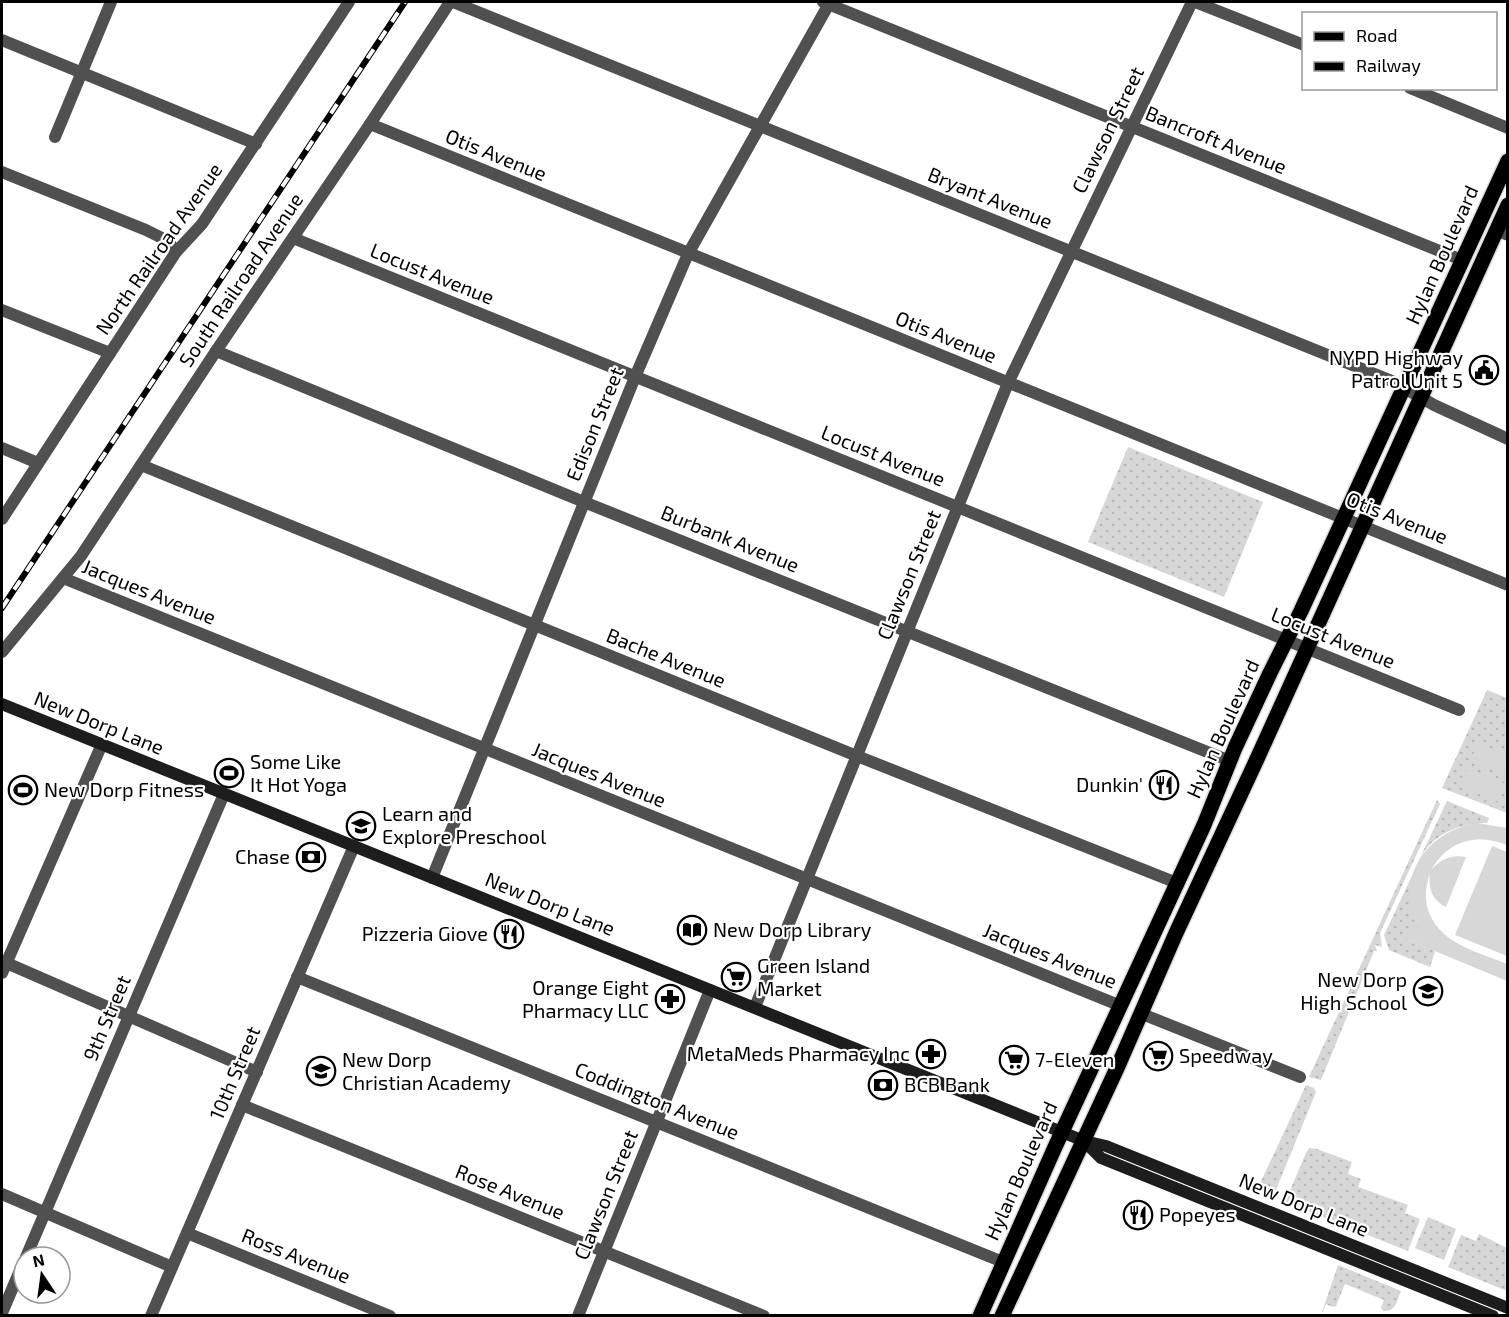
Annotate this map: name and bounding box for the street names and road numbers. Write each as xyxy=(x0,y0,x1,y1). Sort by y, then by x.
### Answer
street label: Clawson Street xyxy=(1066,62,1148,197)
street label: Bancroft Avenue xyxy=(1142,100,1290,178)
street label: Otis Avenue xyxy=(442,123,551,185)
street label: North Railroad Avenue xyxy=(90,158,227,339)
street label: Bryant Avenue xyxy=(925,161,1056,233)
street label: Hylan Boulevard xyxy=(1400,181,1482,328)
street label: South Railroad Avenue xyxy=(173,188,307,371)
street label: Locust Avenue xyxy=(367,237,498,309)
street label: Otis Avenue xyxy=(892,305,1001,367)
street label: Edison Street xyxy=(560,363,628,484)
street label: Locust Avenue xyxy=(818,419,949,491)
street label: Otis Avenue xyxy=(1343,486,1452,548)
street label: Burbank Avenue xyxy=(658,499,803,577)
street label: Clawson Street xyxy=(871,506,945,643)
street label: Jacques Avenue xyxy=(79,553,220,629)
street label: Locust Avenue xyxy=(1268,601,1399,673)
street label: Bache Avenue xyxy=(603,622,730,692)
street label: Hylan Boulevard xyxy=(1181,655,1263,802)
street label: New Dorp Lane xyxy=(31,685,168,759)
street label: Jacques Avenue xyxy=(529,736,670,812)
street label: New Dorp Lane xyxy=(482,866,619,940)
street label: Jacques Avenue xyxy=(980,917,1121,993)
street label: 9th Street xyxy=(77,971,135,1064)
street label: 10th Street xyxy=(204,1022,265,1123)
street label: Coddington Avenue xyxy=(572,1056,743,1144)
street label: Hylan Boulevard xyxy=(979,1097,1061,1244)
street label: Clawson Street xyxy=(568,1126,642,1263)
street label: Rose Avenue xyxy=(452,1158,568,1224)
street label: New Dorp Lane xyxy=(1236,1167,1373,1241)
street label: Ross Avenue xyxy=(239,1222,354,1288)

